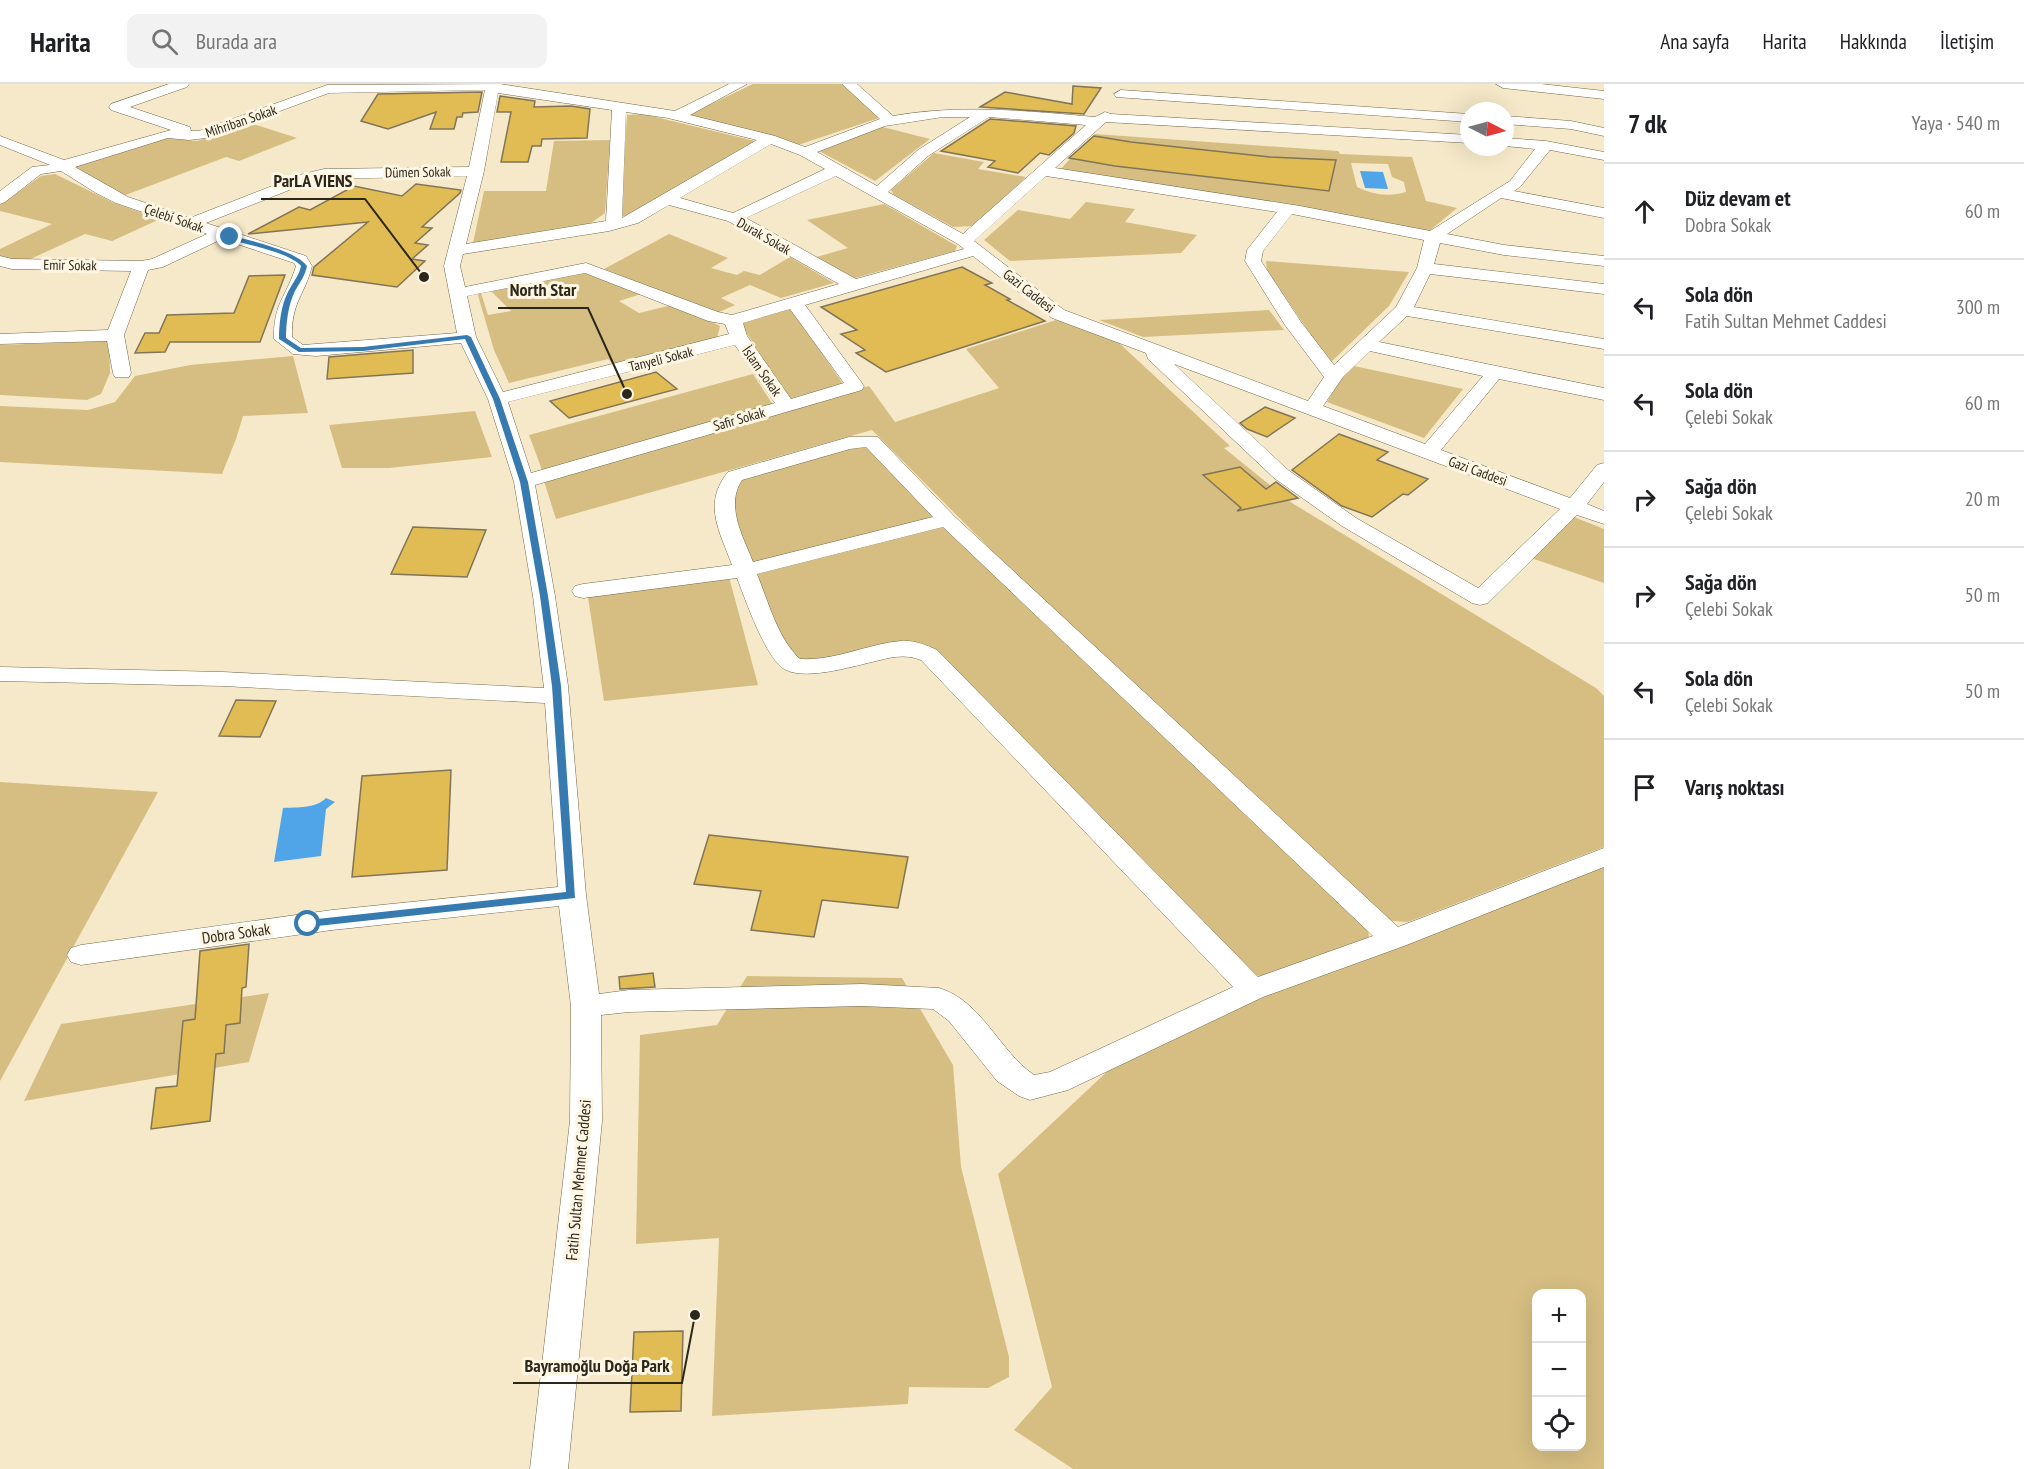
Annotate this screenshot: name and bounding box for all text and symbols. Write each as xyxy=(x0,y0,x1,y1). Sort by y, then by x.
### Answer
search box xyxy=(127,14,547,68)
text: Harita xyxy=(30,23,91,60)
icon: search xyxy=(148,25,181,58)
text: Burada ara xyxy=(196,27,277,55)
text: Ana sayfa xyxy=(1660,28,1729,55)
text: Harita xyxy=(1762,28,1807,55)
text: Hakkında xyxy=(1840,28,1907,55)
text: İletişim xyxy=(1940,28,1994,55)
street label: Mihriban Sokak xyxy=(203,100,280,142)
north arrow xyxy=(1460,102,1514,156)
text: 7 dk xyxy=(1628,107,1667,140)
text: Yaya · 540 m xyxy=(1912,110,2000,136)
street label: Dümen Sokak xyxy=(385,162,452,182)
callout: ParLA VIENS xyxy=(261,163,365,199)
text: ParLA VIENS xyxy=(273,169,353,192)
text: Düz devam et xyxy=(1685,184,1791,212)
icon: ahead xyxy=(1628,195,1661,228)
text: 60 m xyxy=(1965,198,2000,224)
street label: Çelebi Sokak xyxy=(142,199,207,237)
text: Dobra Sokak xyxy=(1685,212,1771,238)
street label: Durak Sokak xyxy=(734,213,795,259)
route end xyxy=(216,223,242,249)
street label: Emir Sokak xyxy=(43,256,97,274)
street label: Gazi Caddesi xyxy=(999,265,1059,317)
callout: North Star xyxy=(498,272,588,308)
text: North Star xyxy=(510,278,577,301)
text: Sola dön xyxy=(1685,280,1753,308)
icon: left xyxy=(1628,291,1661,324)
text: 300 m xyxy=(1956,294,2000,320)
text: Fatih Sultan Mehmet Caddesi xyxy=(1685,308,1887,334)
street label: Tanyeli Sokak xyxy=(627,342,696,376)
street label: İslam Sokak xyxy=(738,342,786,400)
text: Sola dön xyxy=(1685,376,1753,404)
icon: left xyxy=(1628,387,1661,420)
text: 60 m xyxy=(1965,390,2000,416)
street label: Safir Sokak xyxy=(711,403,768,435)
text: Çelebi Sokak xyxy=(1685,404,1773,430)
street label: Gazi Caddesi xyxy=(1446,452,1510,490)
text: Sağa dön xyxy=(1685,472,1757,500)
icon: right xyxy=(1628,483,1661,516)
text: 20 m xyxy=(1965,486,2000,512)
text: Çelebi Sokak xyxy=(1685,500,1773,526)
text: Sağa dön xyxy=(1685,568,1757,596)
icon: right xyxy=(1628,579,1661,612)
text: 50 m xyxy=(1965,582,2000,608)
text: Çelebi Sokak xyxy=(1685,596,1773,622)
text: Sola dön xyxy=(1685,664,1753,692)
icon: left xyxy=(1628,675,1661,708)
text: 50 m xyxy=(1965,678,2000,704)
text: Çelebi Sokak xyxy=(1685,692,1773,718)
icon: arrive xyxy=(1628,771,1661,804)
text: Varış noktası xyxy=(1685,773,1785,801)
route start xyxy=(294,910,320,936)
street label: Dobra Sokak xyxy=(200,918,272,948)
street label: Fatih Sultan Mehmet Caddesi xyxy=(561,1099,595,1261)
map controls xyxy=(1532,1289,1586,1451)
button: + xyxy=(1532,1289,1586,1343)
button: − xyxy=(1532,1343,1586,1397)
callout: Bayramoğlu Doğa Park xyxy=(513,1347,682,1383)
text: Bayramoğlu Doğa Park xyxy=(524,1354,670,1377)
button: locate xyxy=(1532,1397,1586,1451)

